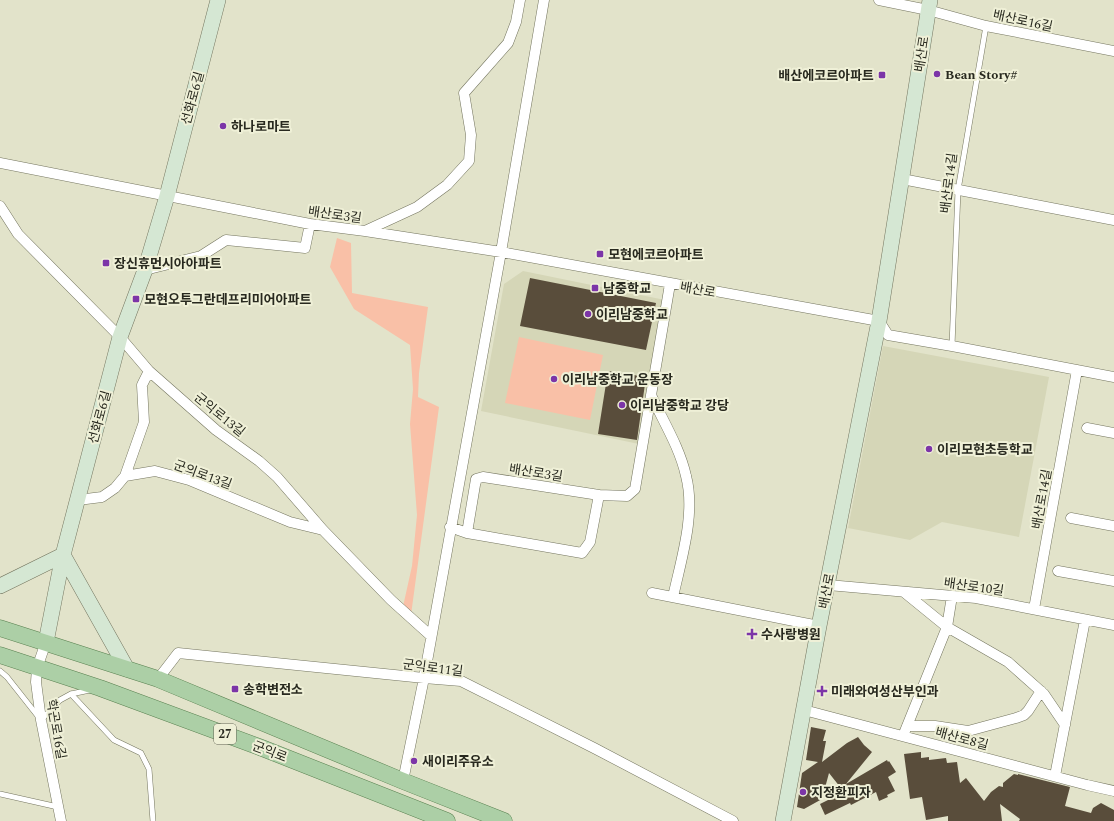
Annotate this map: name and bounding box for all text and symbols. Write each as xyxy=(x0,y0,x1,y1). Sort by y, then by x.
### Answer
street label: 배산로16길 xyxy=(991,5,1055,37)
street label: 배산로 xyxy=(909,35,935,73)
place label: Bean Story# xyxy=(945,65,1018,85)
place label: 배산에코르아파트 xyxy=(778,66,874,86)
street label: 선화로6길 xyxy=(176,69,210,127)
marker: Bean Story# xyxy=(932,69,942,79)
marker: 배산에코르아파트 xyxy=(877,70,887,80)
place label: 하나로마트 xyxy=(231,117,291,137)
marker: 하나로마트 xyxy=(218,121,228,131)
street label: 배산로14길 xyxy=(935,152,963,215)
street label: 배산로3길 xyxy=(307,201,363,229)
place label: 모현에코르아파트 xyxy=(608,245,704,265)
marker: 모현에코르아파트 xyxy=(595,249,605,259)
place label: 장신휴먼시아아파트 xyxy=(114,254,222,274)
marker: 장신휴먼시아아파트 xyxy=(101,258,111,268)
street label: 배산로 xyxy=(678,277,717,303)
place label: 남중학교 xyxy=(603,279,651,299)
marker: 남중학교 xyxy=(590,283,600,293)
place label: 모현오투그란데프리미어아파트 xyxy=(144,290,311,310)
marker: 모현오투그란데프리미어아파트 xyxy=(131,294,141,304)
place label: 이리남중학교 xyxy=(596,305,668,325)
marker: 이리남중학교 xyxy=(583,309,593,319)
place label: 이리남중학교 운동장 xyxy=(562,370,673,390)
marker: 이리남중학교 운동장 xyxy=(549,374,559,384)
street label: 선화로6길 xyxy=(83,388,117,446)
street label: 군익로13길 xyxy=(189,388,249,442)
place label: 이리남중학교 강당 xyxy=(630,396,729,416)
marker: 이리남중학교 강당 xyxy=(617,400,627,410)
place label: 이리모현초등학교 xyxy=(937,440,1033,460)
marker: 이리모현초등학교 xyxy=(924,444,934,454)
street label: 군의로13길 xyxy=(171,455,235,495)
street label: 배산로3길 xyxy=(507,459,564,487)
street label: 배산로14길 xyxy=(1027,467,1057,531)
street label: 배산로 xyxy=(814,572,840,611)
street label: 배산로10길 xyxy=(942,573,1005,601)
place label: 수사랑병원 xyxy=(761,625,821,645)
marker: 수사랑병원 xyxy=(746,628,758,640)
street label: 군익로11길 xyxy=(401,654,464,682)
place label: 송학변전소 xyxy=(243,680,303,700)
place label: 미래와여성산부인과 xyxy=(831,682,939,702)
marker: 송학변전소 xyxy=(230,684,240,694)
marker: 미래와여성산부인과 xyxy=(816,685,828,697)
street label: 학곤로16길 xyxy=(41,697,71,761)
street label: 배산로8길 xyxy=(933,722,991,756)
road number: 27 xyxy=(214,724,236,744)
street label: 군익로 xyxy=(249,736,290,768)
place label: 새이리주유소 xyxy=(422,752,494,772)
marker: 새이리주유소 xyxy=(409,756,419,766)
place label: 지정환피자 xyxy=(811,783,871,803)
marker: 지정환피자 xyxy=(798,787,808,797)

